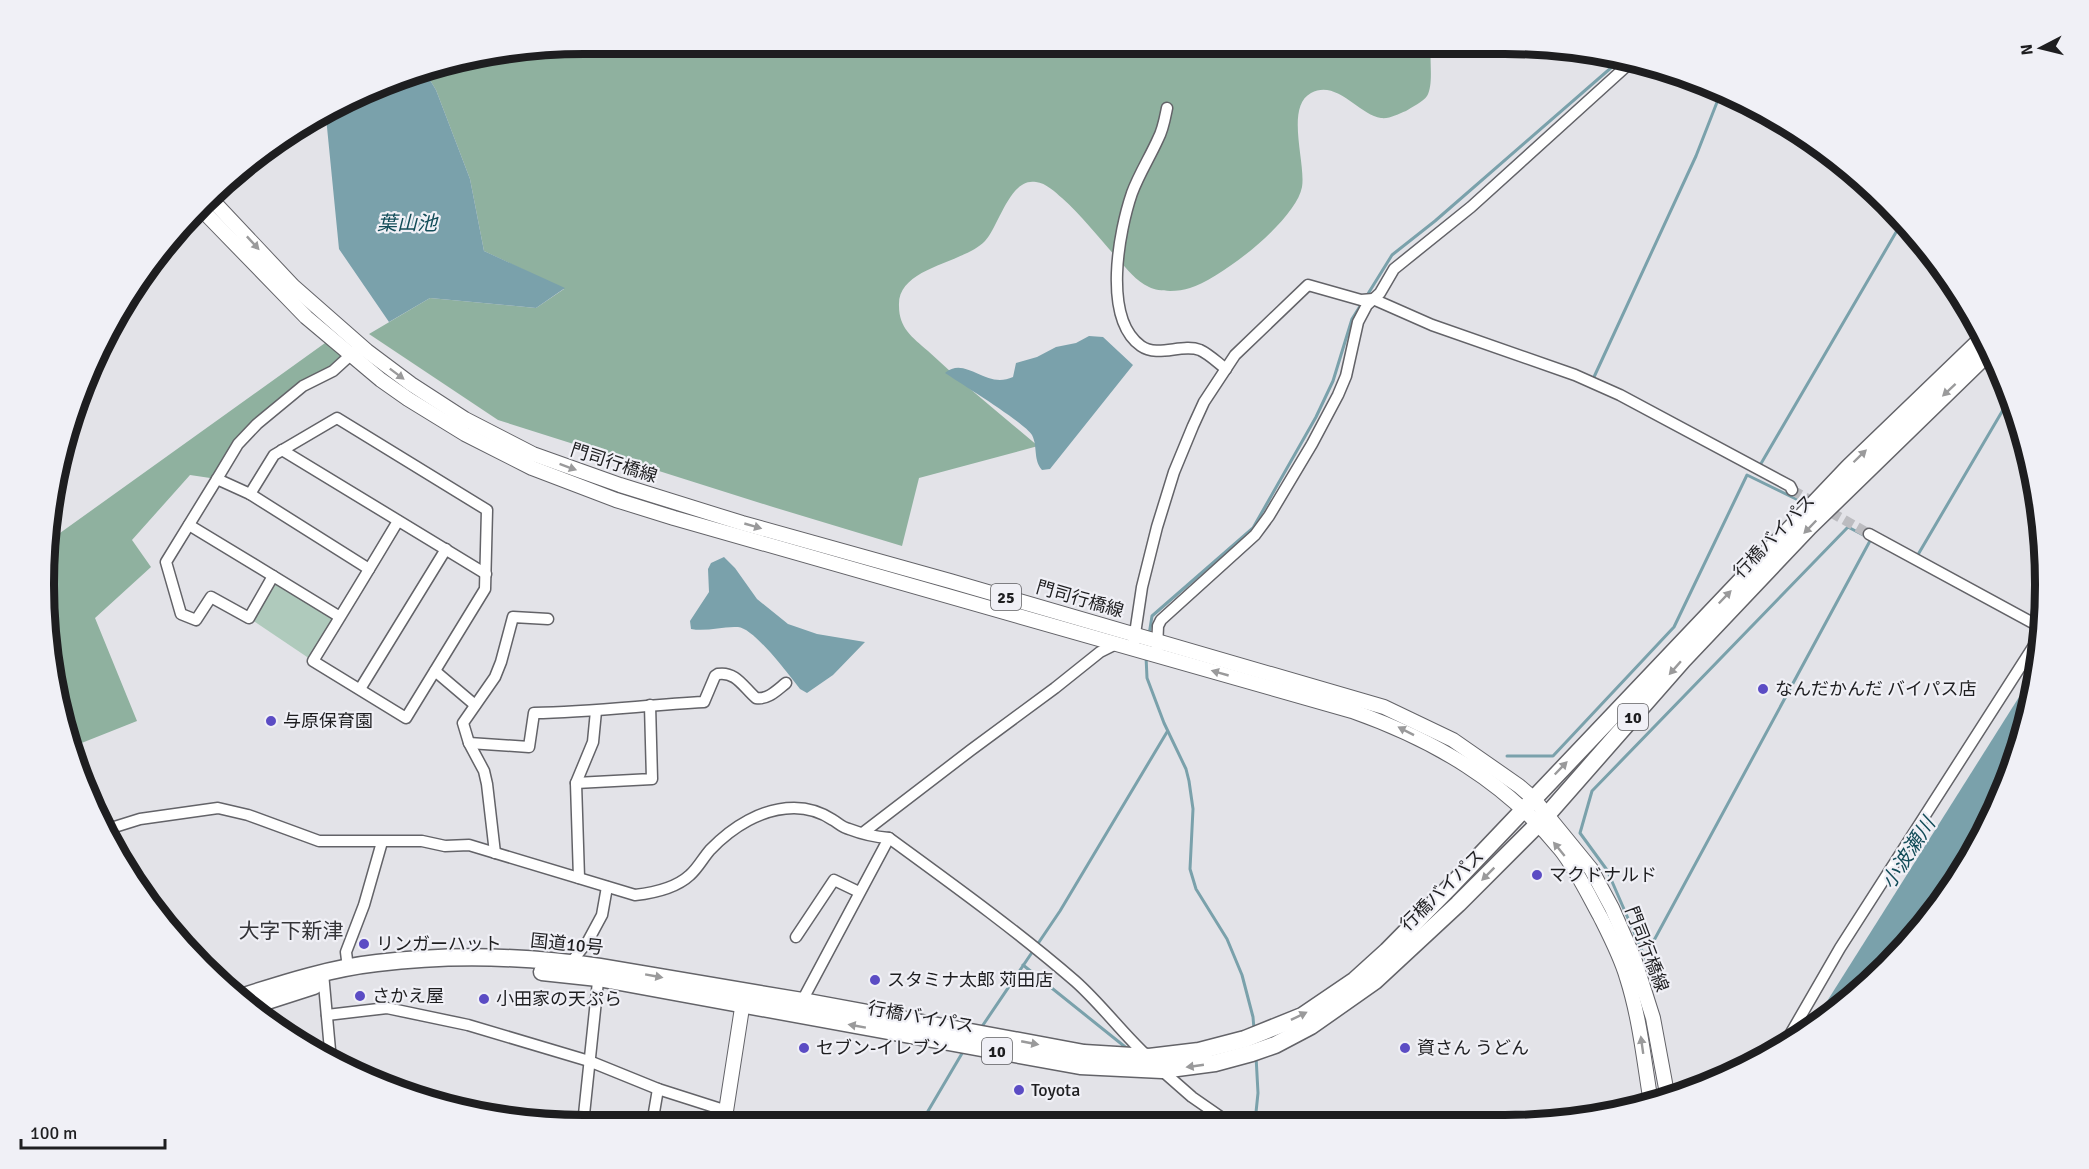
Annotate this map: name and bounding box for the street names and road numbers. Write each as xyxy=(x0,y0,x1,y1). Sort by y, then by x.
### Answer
street label: 門司行橋線 xyxy=(568,439,660,487)
street label: 行橋バイパス xyxy=(1729,490,1819,582)
street label: 門司行橋線 xyxy=(1034,576,1126,622)
road number: 25 xyxy=(991,584,1021,610)
road number: 10 xyxy=(1618,704,1648,730)
street label: 行橋バイパス xyxy=(1396,845,1488,935)
street label: 門司行橋線 xyxy=(1621,903,1673,995)
street label: 国道10号 xyxy=(529,929,605,959)
street label: 行橋バイパス xyxy=(866,997,976,1037)
road number: 10 xyxy=(982,1038,1012,1064)

